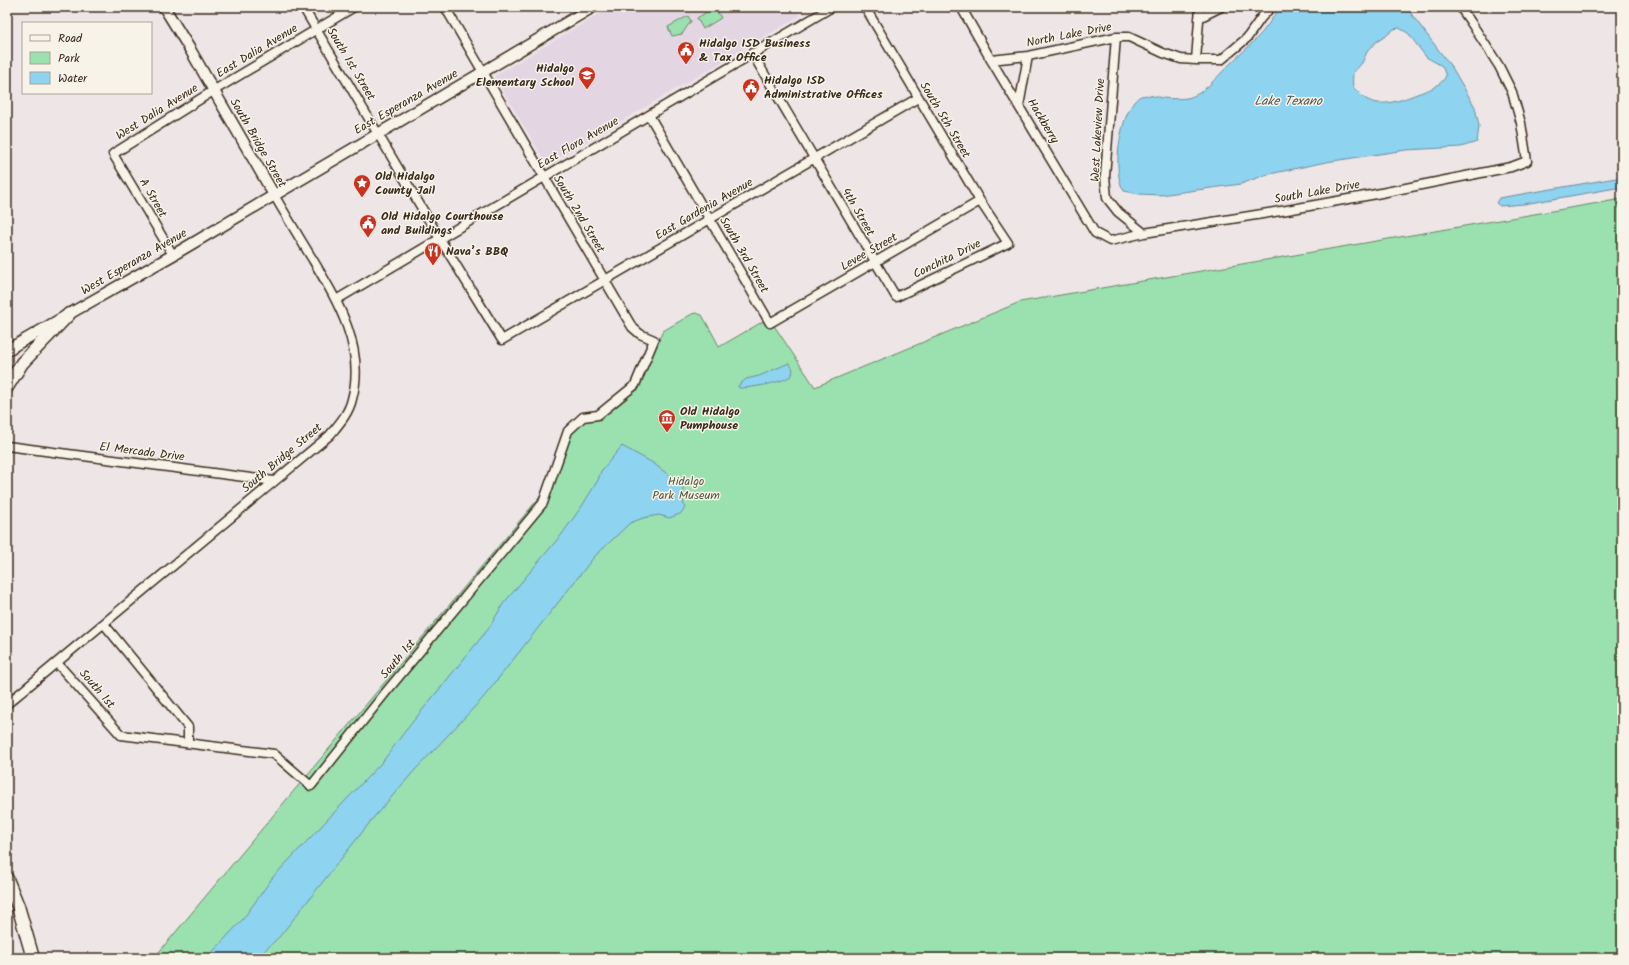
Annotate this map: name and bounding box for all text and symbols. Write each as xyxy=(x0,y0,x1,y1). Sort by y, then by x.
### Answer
street label: North Lake Drive xyxy=(1025,17,1114,53)
street label: East Dalia Avenue xyxy=(213,19,302,83)
legend xyxy=(22,22,152,94)
street label: South 1st Street xyxy=(322,24,381,104)
text: Road xyxy=(58,29,83,48)
place label: Hidalgo ISD Business & Tax Office xyxy=(699,34,811,67)
public building icon: Hidalgo ISD Business & Tax Office xyxy=(676,40,696,65)
text: Park xyxy=(58,49,80,68)
place label: Hidalgo Elementary School xyxy=(476,59,575,92)
street label: East Esperanza Avenue xyxy=(350,64,462,140)
school or university icon: Hidalgo Elementary School xyxy=(577,65,597,90)
text: Water xyxy=(58,69,88,88)
place label: Hidalgo ISD Administrative Offices xyxy=(764,71,883,104)
public building icon: Hidalgo ISD Administrative Offices xyxy=(741,77,761,102)
street label: West Lakeview Drive xyxy=(1086,77,1110,182)
street label: South 5th Street xyxy=(915,78,976,162)
street label: West Dalia Avenue xyxy=(112,79,203,145)
water label: Lake Texano xyxy=(1254,91,1323,112)
street label: South Bridge Street xyxy=(225,95,291,191)
street label: Hackberry xyxy=(1022,95,1064,148)
street label: East Flora Avenue xyxy=(534,112,623,174)
place label: Old Hidalgo County Jail xyxy=(375,167,436,200)
street label: South 2nd Street xyxy=(548,171,610,257)
place icon: Old Hidalgo County Jail xyxy=(352,173,372,198)
street label: East Gardenia Avenue xyxy=(651,173,757,245)
street label: A Street xyxy=(134,175,172,221)
street label: South Lake Drive xyxy=(1273,175,1362,209)
street label: 4th Street xyxy=(837,184,880,240)
place label: Old Hidalgo Courthouse and Buildings xyxy=(381,207,503,240)
public building icon: Old Hidalgo Courthouse and Buildings xyxy=(358,213,378,238)
street label: South 3rd Street xyxy=(714,213,774,297)
street label: West Esperanza Avenue xyxy=(77,224,191,300)
street label: Levee Street xyxy=(837,228,901,276)
street label: Conchita Drive xyxy=(910,234,985,284)
restaurant icon: Nava’s BBQ xyxy=(423,241,443,266)
place label: Nava’s BBQ xyxy=(446,242,508,261)
place label: Old Hidalgo Pumphouse xyxy=(680,402,740,435)
museum icon: Old Hidalgo Pumphouse xyxy=(657,408,677,433)
street label: South Bridge Street xyxy=(237,418,327,498)
street label: El Mercado Drive xyxy=(98,437,186,467)
park label: Hidalgo Park Museum xyxy=(652,472,720,505)
street label: South 1st xyxy=(376,635,421,683)
street label: South 1st xyxy=(74,665,120,713)

